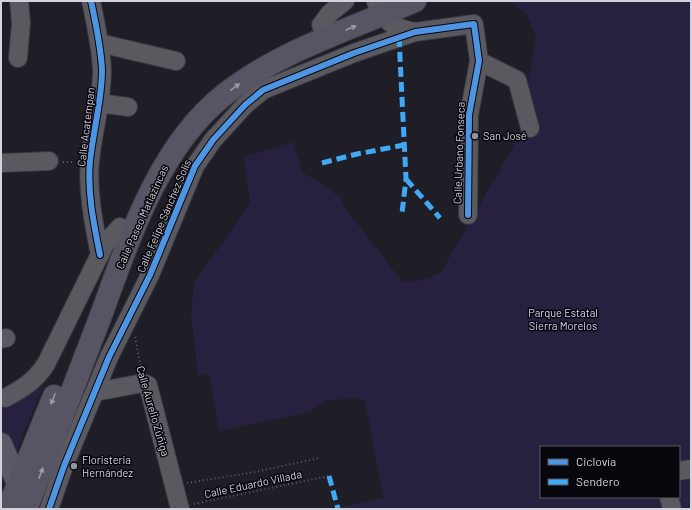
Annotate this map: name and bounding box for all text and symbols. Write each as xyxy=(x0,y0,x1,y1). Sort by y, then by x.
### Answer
one-way arrow xyxy=(345,25,357,31)
one-way arrow xyxy=(230,83,240,91)
street label: Calle Acatempan xyxy=(74,87,97,167)
street label: Calle Urbano Fonseca xyxy=(450,102,467,204)
place label: San José xyxy=(483,129,527,142)
marker: San José xyxy=(470,131,480,141)
street label: Calle Felipe Sánchez Solís xyxy=(134,157,193,274)
street label: Calle Paseo Matlazincas xyxy=(113,163,170,271)
park label: Parque Estatal Sierra Morelos xyxy=(528,306,598,332)
street label: Calle Aurelio Zúñiga xyxy=(134,364,173,458)
one-way arrow xyxy=(50,394,56,405)
legend xyxy=(540,446,680,498)
place label: Floristeria Hernández xyxy=(82,453,133,479)
text: Ciclovía xyxy=(576,454,616,468)
marker: Floristeria Hernández xyxy=(69,461,79,471)
one-way arrow xyxy=(38,466,44,478)
street label: Calle Eduardo Villada xyxy=(203,467,303,500)
text: Sendero xyxy=(576,474,620,488)

